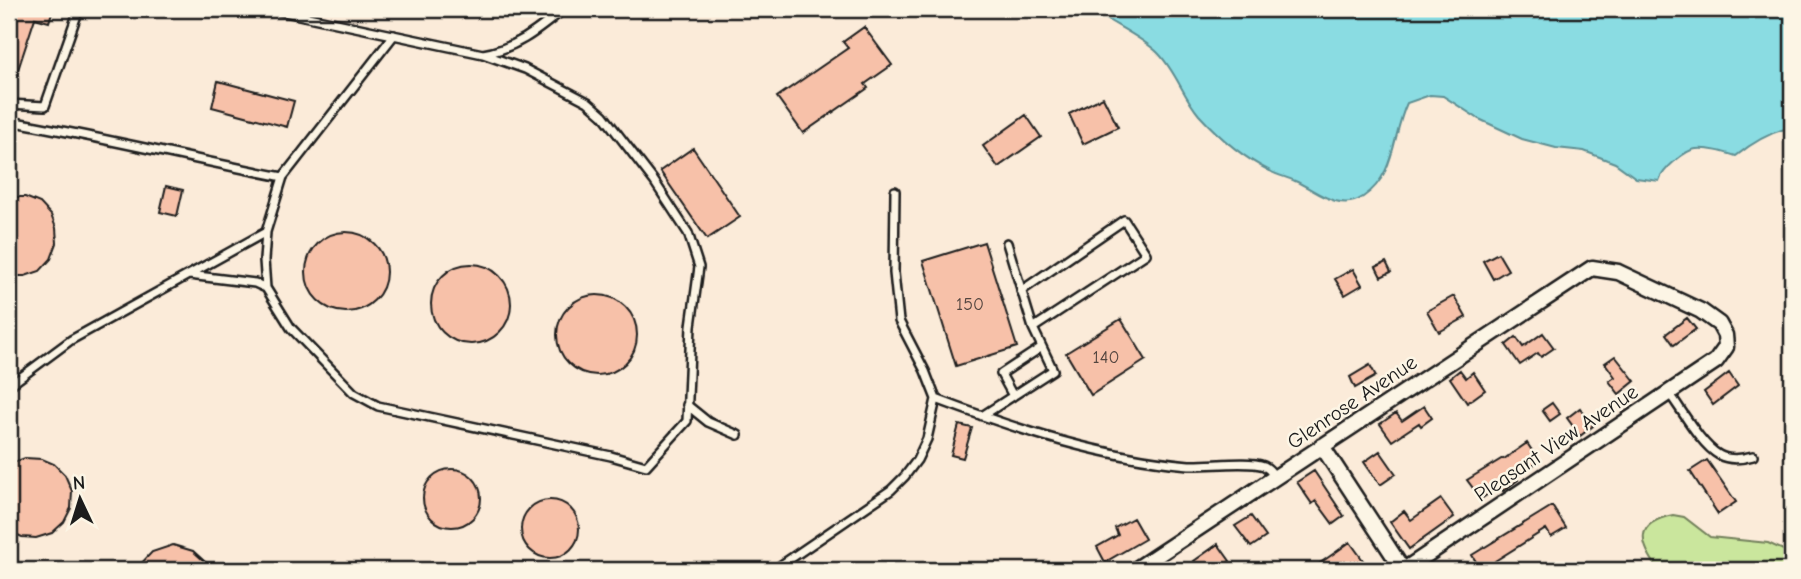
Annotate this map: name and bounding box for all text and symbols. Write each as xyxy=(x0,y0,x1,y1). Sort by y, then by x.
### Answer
house number: 150 xyxy=(956,294,984,315)
house number: 140 xyxy=(1093,347,1119,368)
street label: Glenrose Avenue xyxy=(1283,350,1421,454)
street label: Pleasant View Avenue xyxy=(1470,379,1642,507)
north arrow xyxy=(46,463,116,534)
text: N xyxy=(72,472,86,494)

